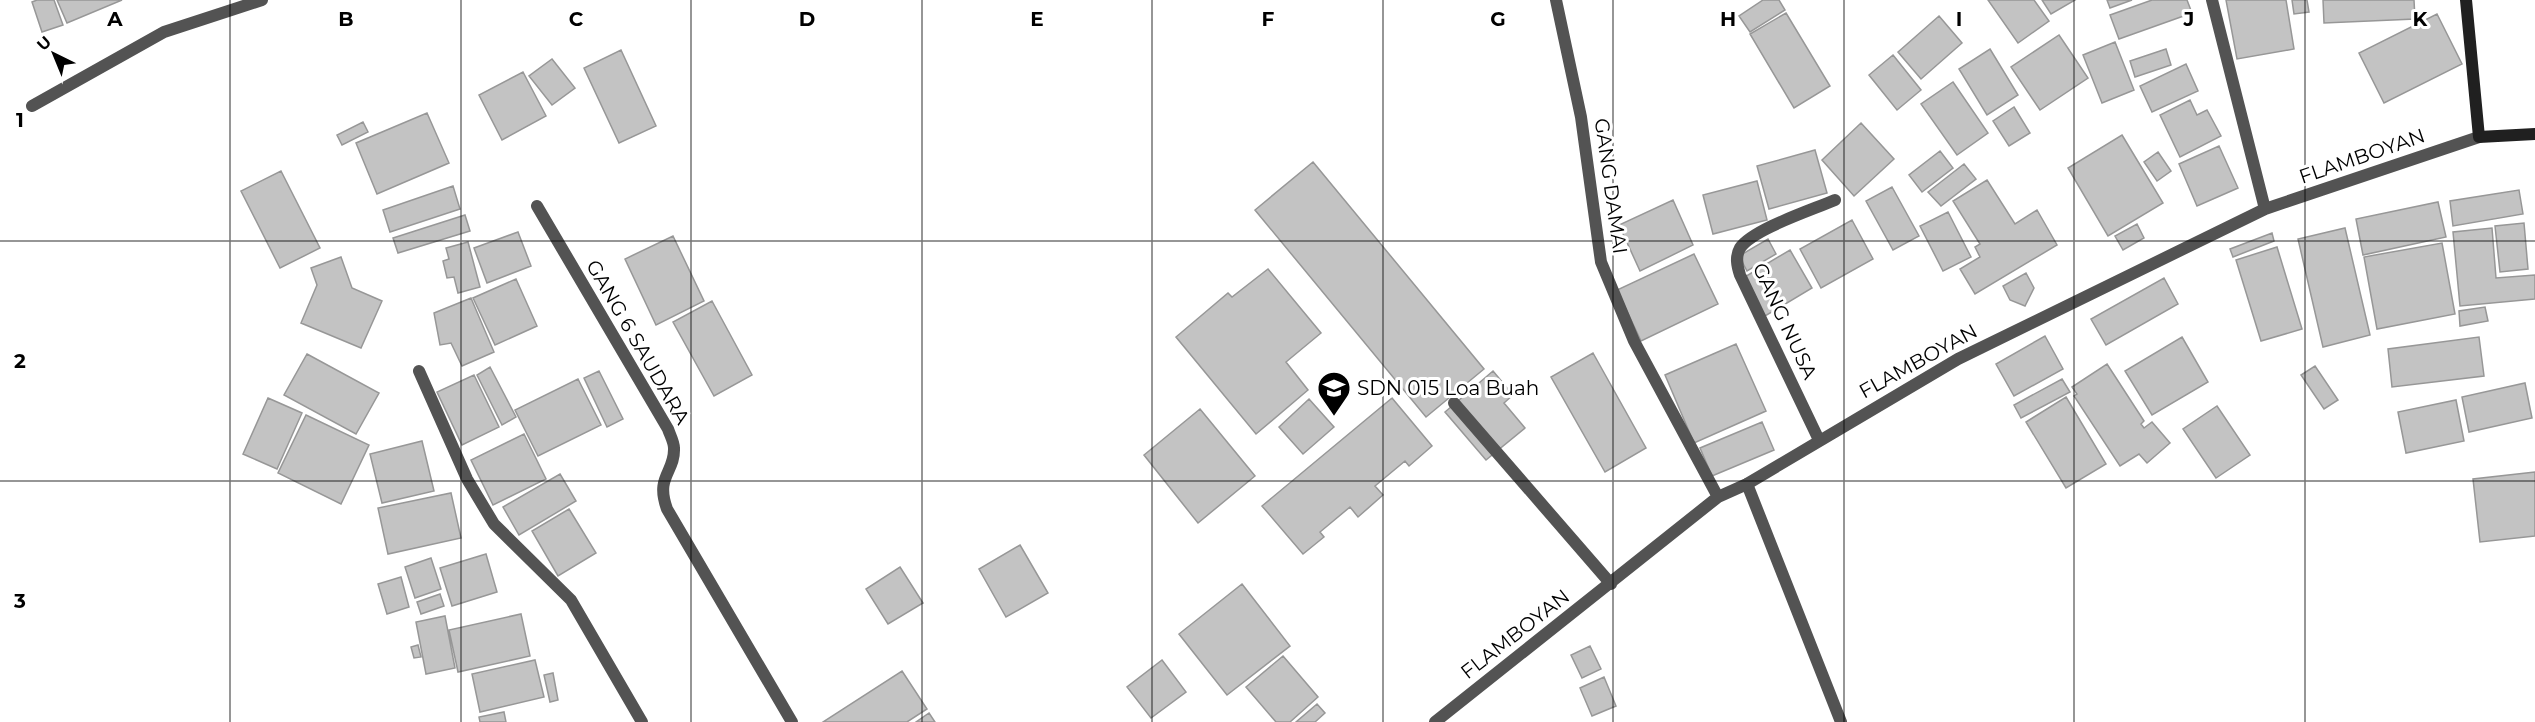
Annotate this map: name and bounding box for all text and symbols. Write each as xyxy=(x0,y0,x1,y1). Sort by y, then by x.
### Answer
text: A xyxy=(106,7,123,31)
text: B xyxy=(338,7,354,31)
text: C xyxy=(569,7,584,31)
text: D xyxy=(799,7,815,31)
text: E xyxy=(1030,7,1044,31)
text: F xyxy=(1262,7,1275,31)
text: G xyxy=(1490,7,1506,31)
text: H xyxy=(1720,7,1736,31)
text: I xyxy=(1956,7,1962,31)
text: J xyxy=(2183,7,2194,31)
text: K xyxy=(2413,7,2429,31)
north arrow xyxy=(24,24,84,84)
text: U xyxy=(33,32,55,55)
text: 1 xyxy=(16,108,24,132)
street label: GANG DAMAI xyxy=(1590,117,1632,255)
street label: FLAMBOYAN xyxy=(2296,123,2428,189)
street label: GANG 6 SAUDARA xyxy=(581,256,695,429)
street label: GANG NUSA xyxy=(1748,259,1823,384)
street label: FLAMBOYAN xyxy=(1855,319,1981,403)
text: 2 xyxy=(14,349,26,373)
school or university icon: SDN 015 Loa Buah xyxy=(1316,370,1352,417)
place label: SDN 015 Loa Buah xyxy=(1357,376,1539,400)
street label: FLAMBOYAN xyxy=(1456,584,1574,684)
text: 3 xyxy=(13,589,26,613)

